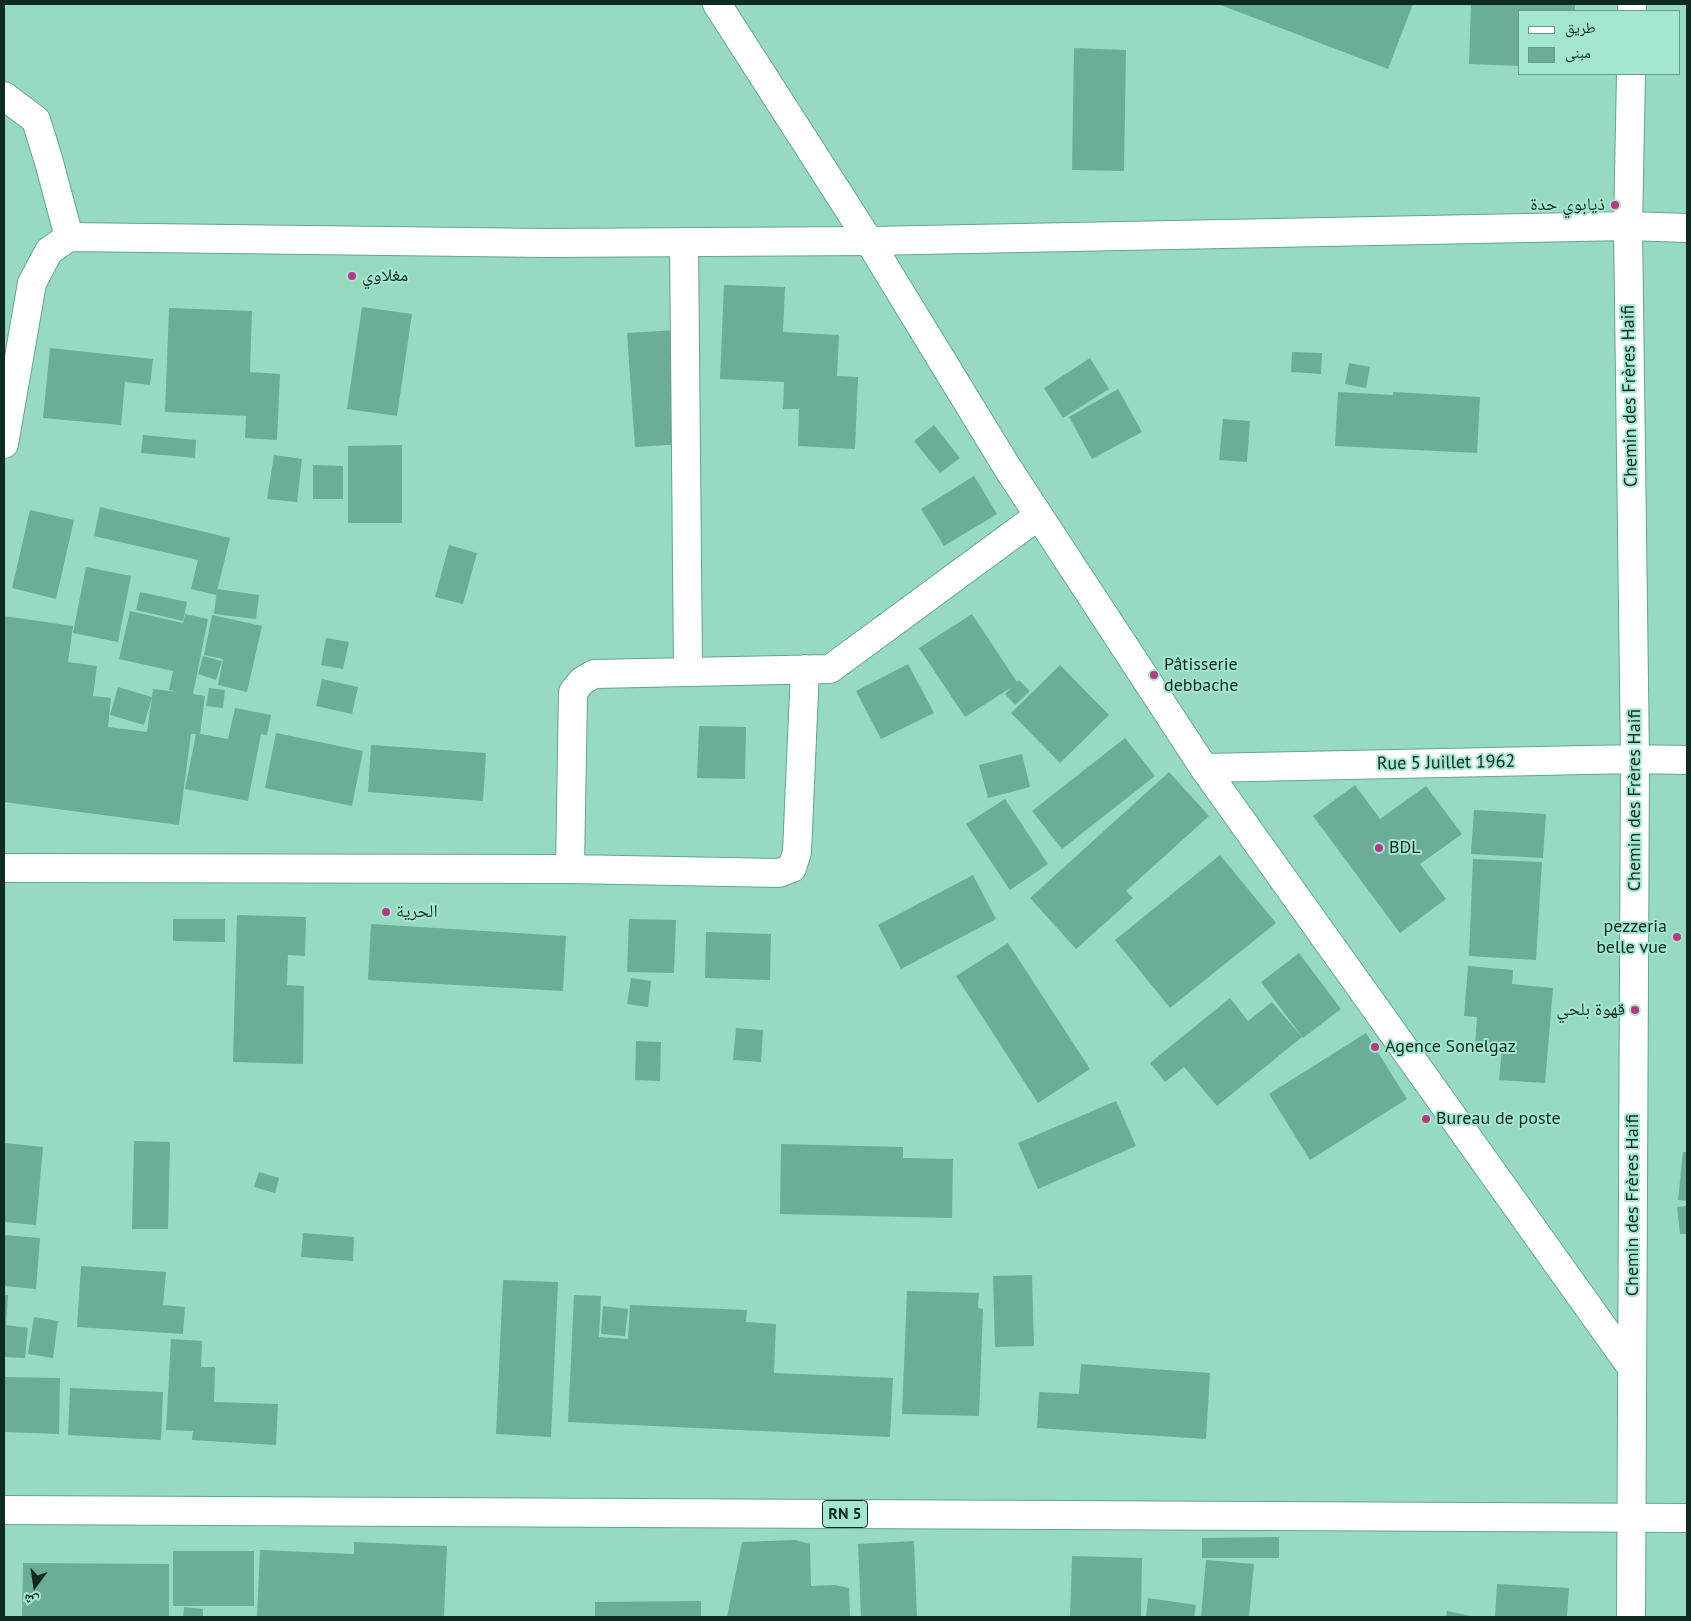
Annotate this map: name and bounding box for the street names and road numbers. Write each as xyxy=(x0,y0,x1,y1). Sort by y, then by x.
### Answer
street label: Chemin des Frères Haifi xyxy=(1618,305,1642,487)
street label: Chemin des Frères Haifi xyxy=(1624,709,1646,891)
street label: Rue 5 Juillet 1962 xyxy=(1377,751,1515,775)
street label: Chemin des Frères Haifi xyxy=(1622,1114,1644,1296)
road number: RN 5 xyxy=(822,1500,868,1528)

